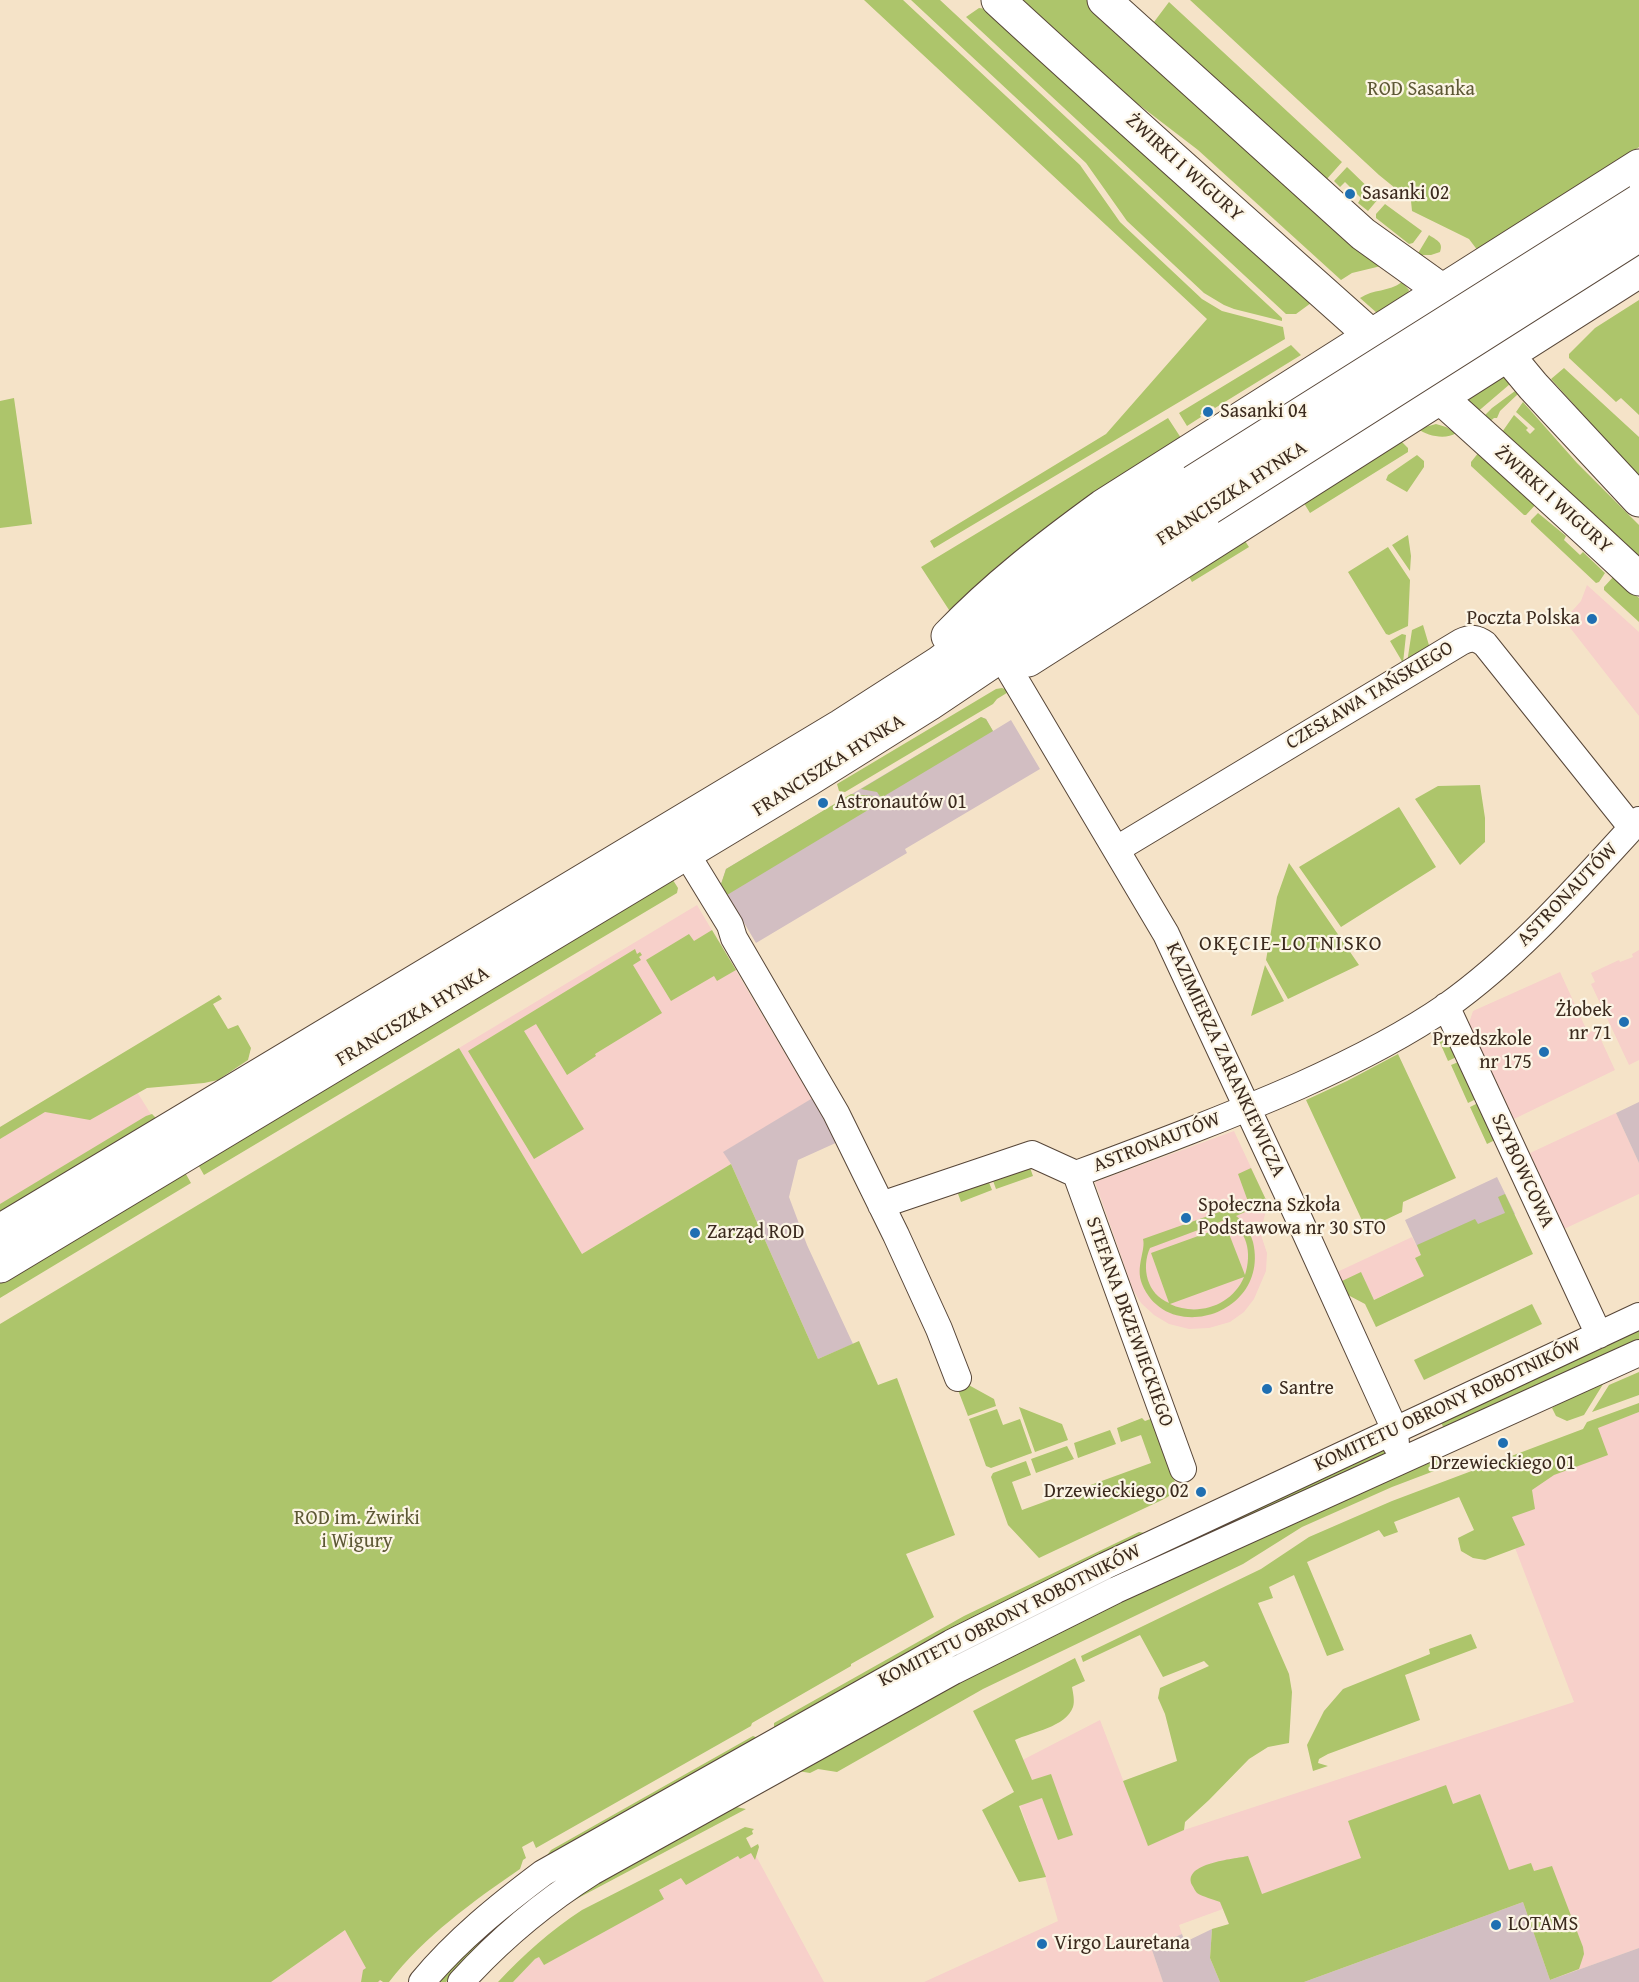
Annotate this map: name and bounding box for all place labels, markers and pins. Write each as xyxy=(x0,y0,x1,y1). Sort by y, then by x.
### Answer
place label: Sasanki 02 xyxy=(1362,182,1449,206)
marker: Sasanki 02 xyxy=(1343,187,1357,201)
place label: Sasanki 04 xyxy=(1220,400,1307,424)
marker: Sasanki 04 xyxy=(1201,405,1215,419)
place label: Poczta Polska xyxy=(1466,607,1580,631)
marker: Poczta Polska xyxy=(1585,612,1599,626)
place label: Astronautów 01 xyxy=(835,791,967,815)
marker: Astronautów 01 xyxy=(816,796,830,810)
place label: Żłobek nr 71 xyxy=(1555,999,1612,1046)
marker: Żłobek nr 71 xyxy=(1617,1015,1631,1029)
place label: Przedszkole nr 175 xyxy=(1433,1028,1532,1075)
marker: Przedszkole nr 175 xyxy=(1537,1045,1551,1059)
place label: Społeczna Szkoła Podstawowa nr 30 STO xyxy=(1198,1194,1386,1241)
marker: Społeczna Szkoła Podstawowa nr 30 STO xyxy=(1179,1211,1193,1225)
place label: Zarząd ROD xyxy=(707,1221,804,1245)
marker: Zarząd ROD xyxy=(688,1226,702,1240)
place label: Santre xyxy=(1279,1377,1334,1401)
marker: Santre xyxy=(1260,1382,1274,1396)
marker: Drzewieckiego 01 xyxy=(1496,1436,1510,1450)
place label: Drzewieckiego 01 xyxy=(1430,1452,1576,1476)
place label: Drzewieckiego 02 xyxy=(1044,1480,1189,1504)
marker: Drzewieckiego 02 xyxy=(1194,1485,1208,1499)
place label: LOTAMS xyxy=(1508,1913,1578,1937)
marker: LOTAMS xyxy=(1489,1918,1503,1932)
place label: Virgo Lauretana xyxy=(1054,1932,1190,1956)
marker: Virgo Lauretana xyxy=(1035,1937,1049,1951)

